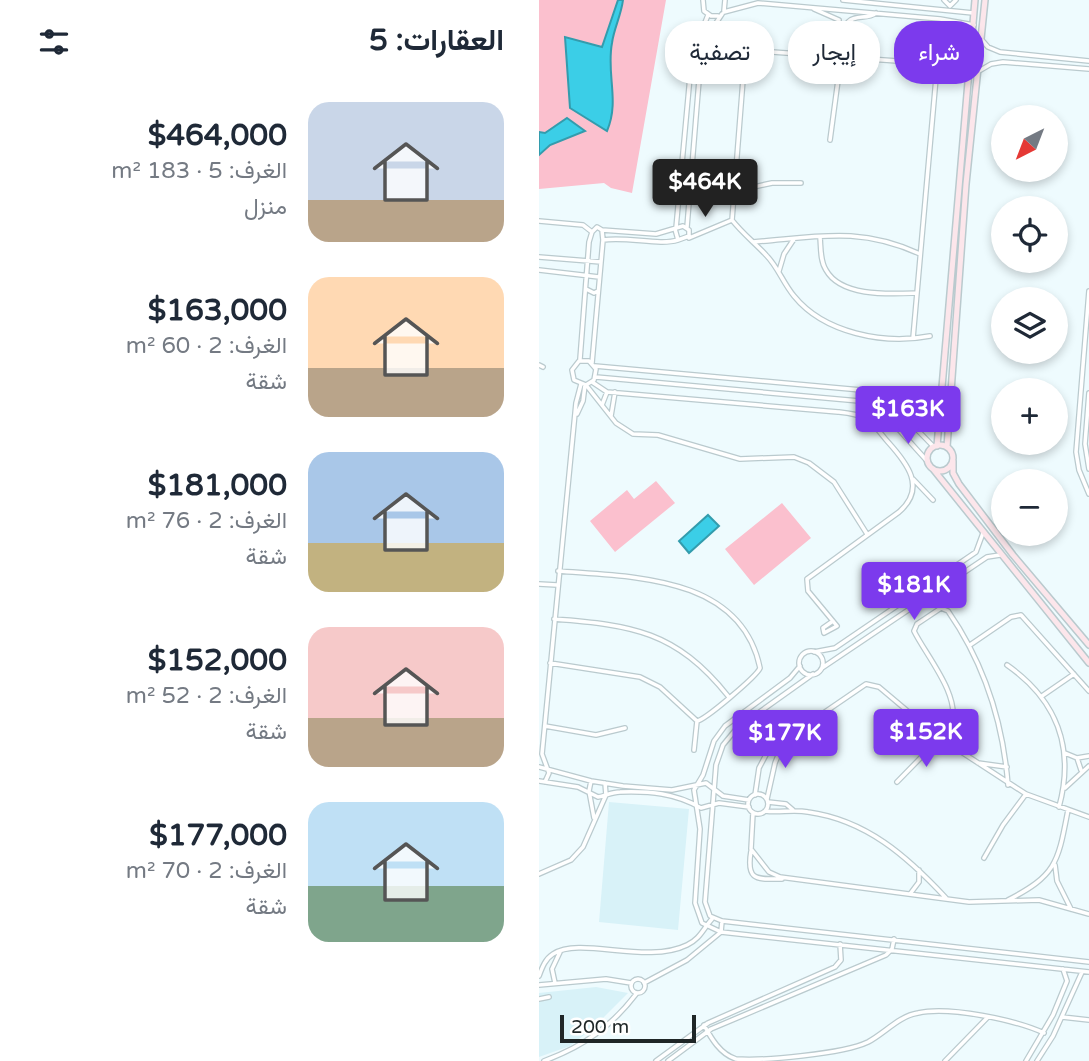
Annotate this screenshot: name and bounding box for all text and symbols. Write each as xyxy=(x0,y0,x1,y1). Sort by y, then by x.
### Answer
chip: تصفية xyxy=(665,21,774,84)
chip: إيجار xyxy=(788,21,880,84)
chip: شراء xyxy=(894,21,984,84)
text: العقارات: 5 xyxy=(369,22,504,59)
icon: filters xyxy=(35,23,73,61)
north arrow xyxy=(991,105,1067,182)
map controls xyxy=(991,105,1068,546)
text: $464,000 xyxy=(148,117,287,154)
icon: home xyxy=(364,130,448,214)
text: الغرف: 5 · 183 m² xyxy=(111,157,287,185)
pin: $464K xyxy=(656,160,754,219)
text: $464K xyxy=(669,168,741,196)
text: منزل xyxy=(244,193,287,221)
button: locate xyxy=(991,196,1068,273)
button: layers xyxy=(991,287,1068,364)
text: $163,000 xyxy=(148,292,287,329)
icon: home xyxy=(364,305,448,389)
text: الغرف: 2 · 60 m² xyxy=(126,332,287,360)
text: شقة xyxy=(245,368,287,396)
button: + xyxy=(991,378,1068,455)
pin: $163K xyxy=(859,386,957,446)
text: $163K xyxy=(872,395,944,423)
text: $181,000 xyxy=(148,467,287,504)
button: − xyxy=(991,469,1068,546)
icon: home xyxy=(364,480,448,564)
text: الغرف: 2 · 76 m² xyxy=(126,507,287,535)
text: شقة xyxy=(245,543,287,571)
pin: $181K xyxy=(865,562,963,622)
text: $181K xyxy=(878,571,950,599)
text: $152,000 xyxy=(148,642,287,679)
icon: home xyxy=(364,655,448,739)
text: الغرف: 2 · 52 m² xyxy=(126,682,287,710)
pin: $177K xyxy=(736,710,834,770)
pin: $152K xyxy=(877,710,975,769)
text: شقة xyxy=(245,718,287,746)
text: $152K xyxy=(890,718,962,746)
text: $177K xyxy=(749,719,821,747)
text: $177,000 xyxy=(149,817,287,854)
icon: home xyxy=(364,830,448,914)
text: الغرف: 2 · 70 m² xyxy=(126,857,287,885)
text: شقة xyxy=(245,893,287,921)
scale bar xyxy=(560,1012,697,1044)
text: 200 m xyxy=(571,1016,629,1038)

